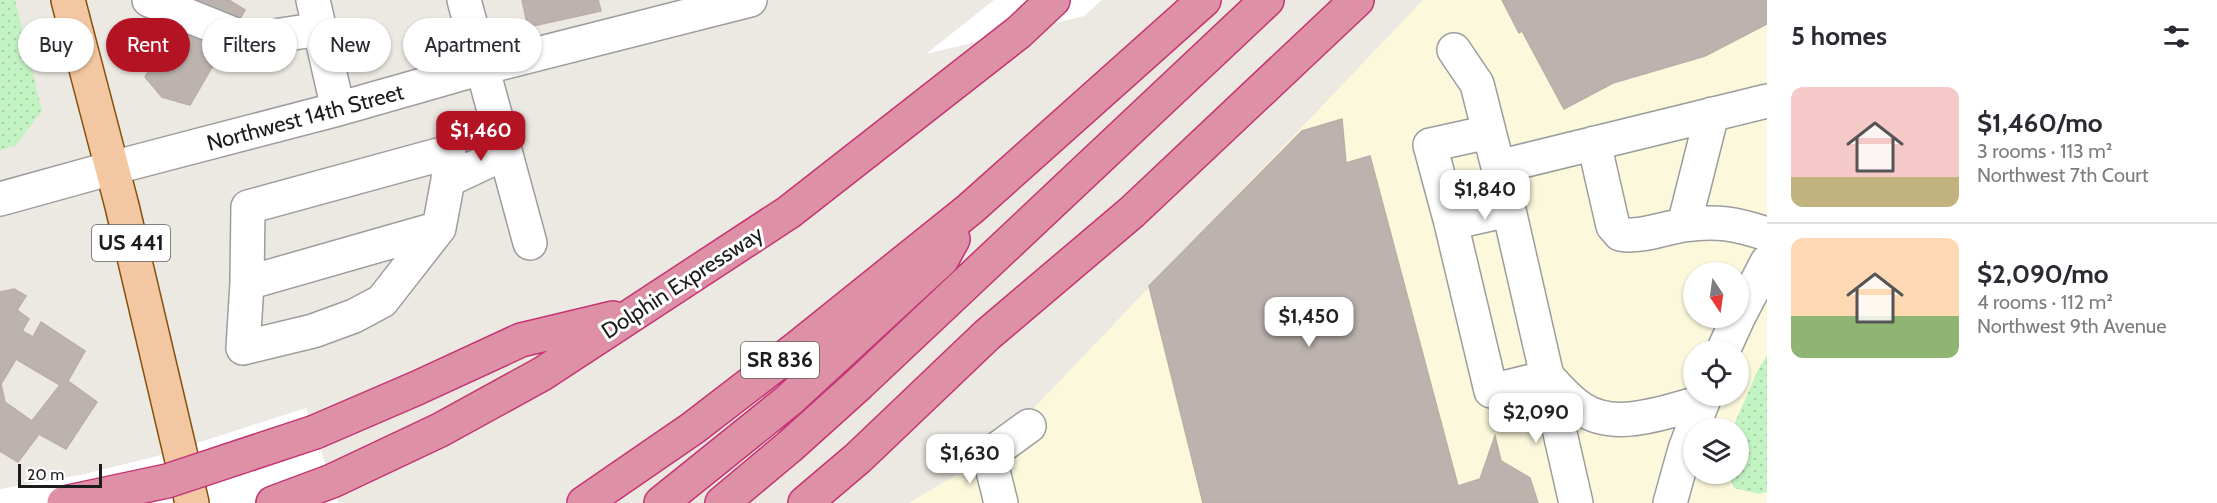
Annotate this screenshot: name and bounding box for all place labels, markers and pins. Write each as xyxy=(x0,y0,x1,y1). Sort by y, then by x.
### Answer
pin: $1,460 xyxy=(432,111,530,162)
pin: $1,840 xyxy=(1436,170,1534,221)
pin: $1,450 xyxy=(1260,297,1358,348)
pin: $2,090 xyxy=(1487,393,1585,444)
pin: $1,630 xyxy=(921,434,1019,485)

